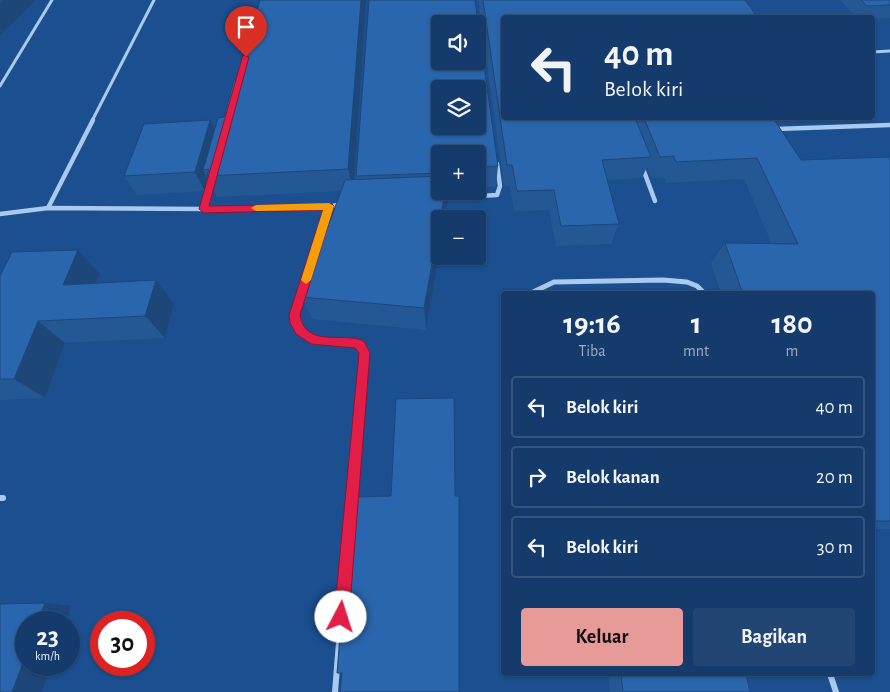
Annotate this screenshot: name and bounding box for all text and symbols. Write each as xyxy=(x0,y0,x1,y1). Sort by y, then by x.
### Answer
pin xyxy=(225,6,267,57)
icon: arrive xyxy=(232,13,260,41)
map controls xyxy=(431,15,486,265)
button: sound xyxy=(431,15,486,70)
icon: left xyxy=(521,35,586,100)
text: 40 m xyxy=(604,37,673,72)
text: Belok kiri xyxy=(604,78,683,100)
button: layers xyxy=(431,80,486,135)
button: + xyxy=(431,145,486,200)
button: − xyxy=(431,210,486,265)
text: 19:16 xyxy=(563,309,621,339)
text: 1 xyxy=(691,309,701,339)
text: 180 xyxy=(771,309,813,339)
text: Tiba xyxy=(578,343,606,359)
text: mnt xyxy=(683,343,709,359)
text: m xyxy=(786,343,798,359)
icon: left xyxy=(523,393,551,421)
text: Belok kiri xyxy=(566,398,638,417)
text: 40 m xyxy=(815,398,853,417)
icon: right xyxy=(523,463,551,491)
text: Belok kanan xyxy=(566,468,660,487)
text: 20 m xyxy=(816,468,853,487)
icon: left xyxy=(523,533,551,561)
text: Belok kiri xyxy=(566,538,638,557)
text: 30 m xyxy=(817,538,853,557)
position arrow xyxy=(314,590,366,642)
button: Keluar xyxy=(521,608,683,666)
button: Bagikan xyxy=(693,608,855,666)
speed limit sign: 30 xyxy=(90,611,155,676)
text: 23 xyxy=(36,625,59,650)
text: km/h xyxy=(35,650,60,662)

